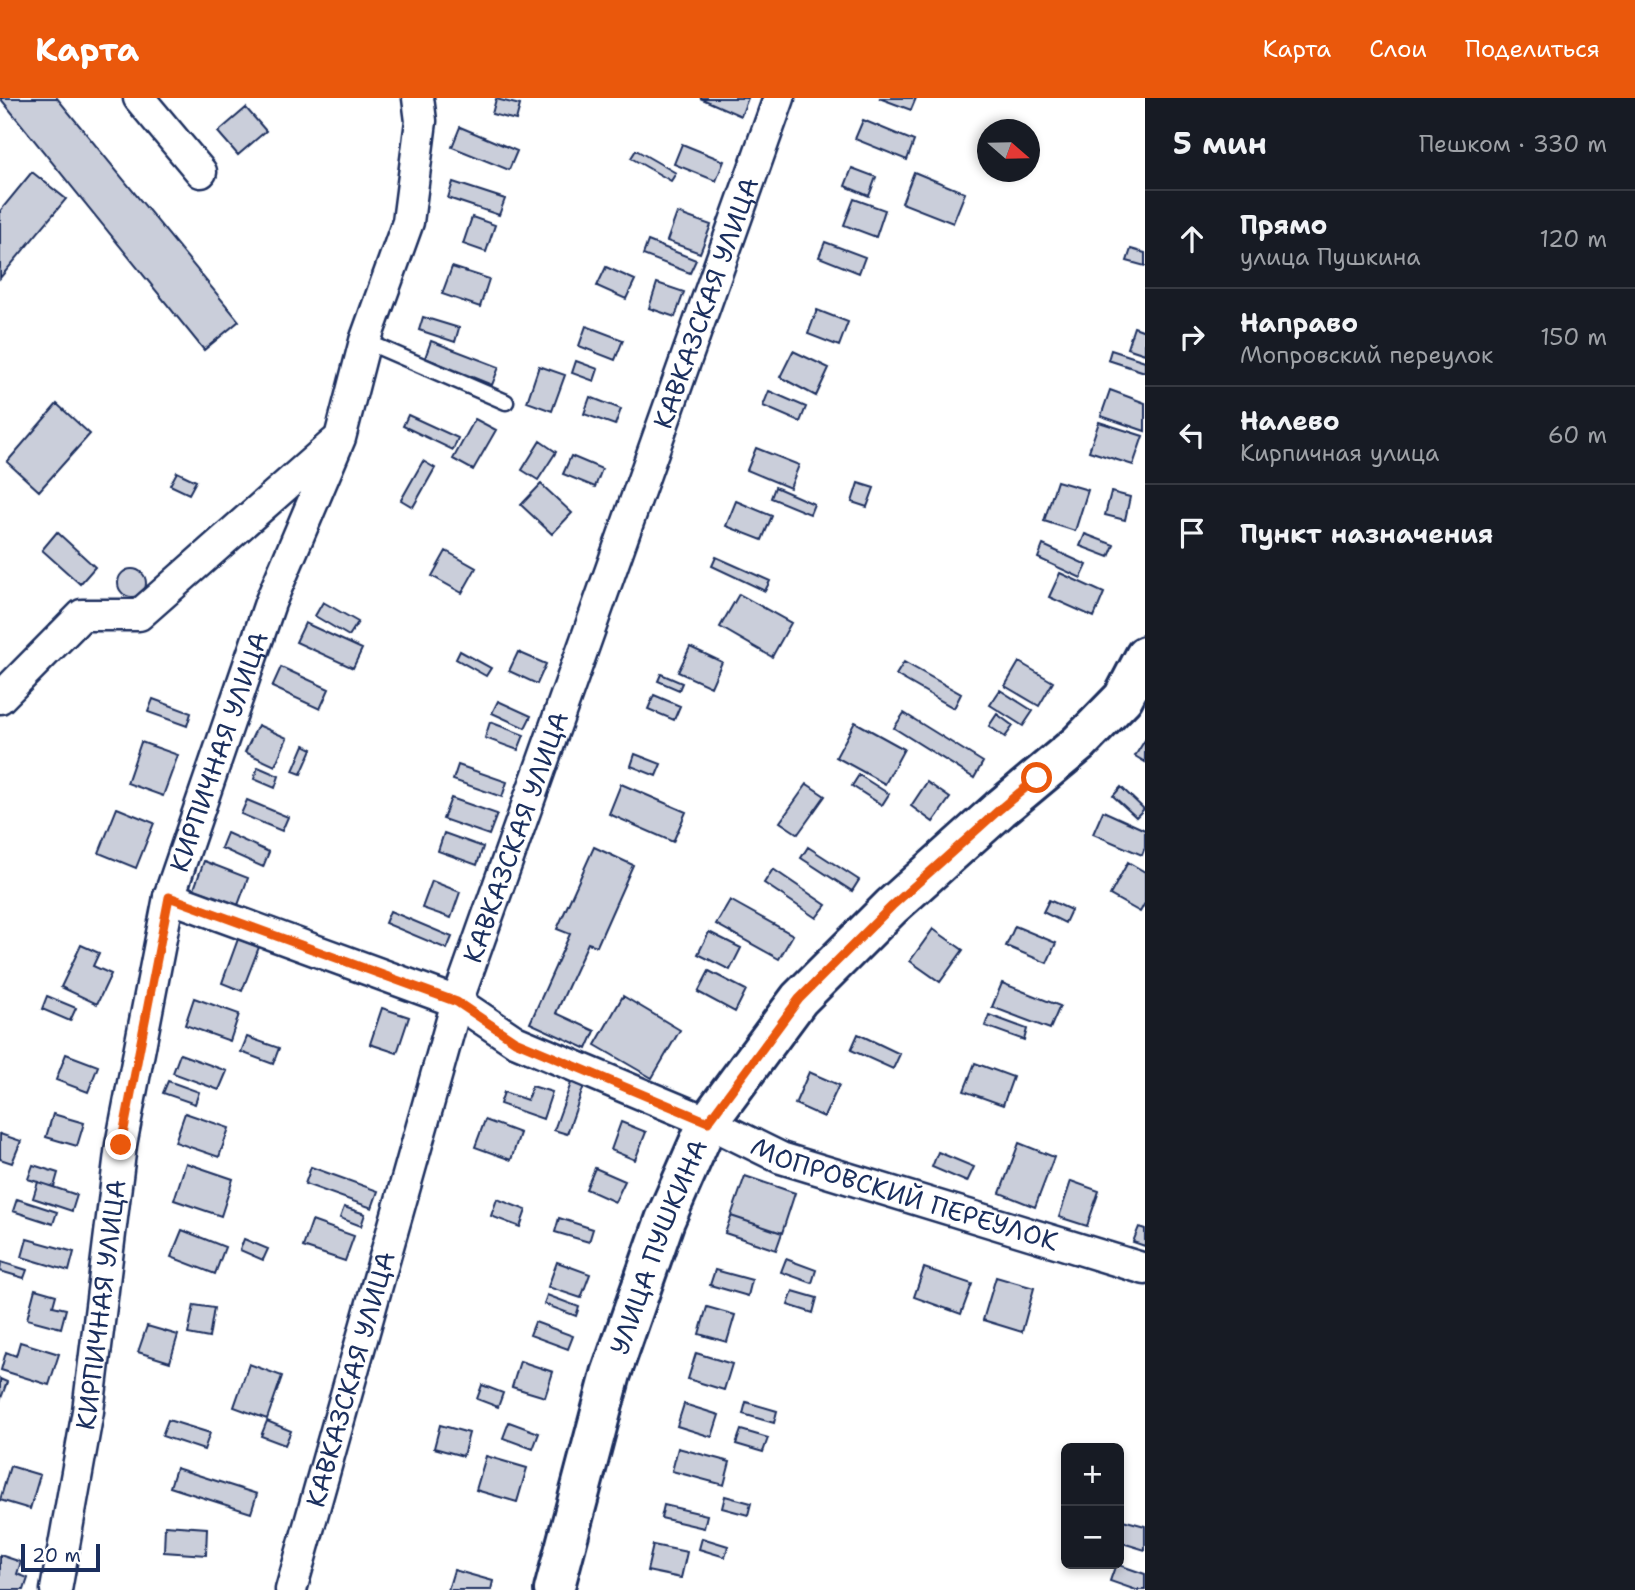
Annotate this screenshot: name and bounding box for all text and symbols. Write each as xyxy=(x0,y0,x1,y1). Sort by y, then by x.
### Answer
text: Карта xyxy=(35,27,139,72)
text: Карта xyxy=(1263,33,1331,65)
text: Слои xyxy=(1369,33,1427,65)
text: Поделиться xyxy=(1465,33,1600,65)
north arrow xyxy=(977,119,1040,182)
text: 5 мин xyxy=(1173,123,1267,164)
text: Пешком · 330 m xyxy=(1419,129,1607,159)
street label: КАВКАЗСКАЯ УЛИЦА xyxy=(645,172,766,433)
text: Прямо xyxy=(1240,207,1328,242)
icon: ahead xyxy=(1173,220,1211,258)
text: 120 m xyxy=(1539,224,1607,254)
text: улица Пушкина xyxy=(1240,242,1421,272)
text: Направо xyxy=(1240,305,1358,340)
icon: right xyxy=(1173,318,1211,356)
text: 150 m xyxy=(1540,322,1607,352)
text: Мопровский переулок xyxy=(1240,340,1493,370)
text: Налево xyxy=(1240,403,1340,438)
icon: left xyxy=(1173,416,1211,454)
text: 60 m xyxy=(1548,420,1607,450)
text: Кирпичная улица xyxy=(1240,438,1439,468)
icon: arrive xyxy=(1173,514,1211,552)
text: Пункт назначения xyxy=(1240,516,1493,551)
street label: КИРПИЧНАЯ УЛИЦА xyxy=(161,627,276,877)
street label: КАВКАЗСКАЯ УЛИЦА xyxy=(454,707,576,967)
route start xyxy=(1021,762,1052,793)
street label: МОПРОВСКИЙ ПЕРЕУЛОК xyxy=(745,1128,1063,1259)
route end xyxy=(105,1129,136,1160)
street label: УЛИЦА ПУШКИНА xyxy=(601,1134,715,1359)
street label: КИРПИЧНАЯ УЛИЦА xyxy=(67,1177,134,1433)
street label: КАВКАЗСКАЯ УЛИЦА xyxy=(297,1247,403,1511)
map controls xyxy=(1061,1443,1124,1569)
button: + xyxy=(1061,1443,1124,1506)
button: − xyxy=(1061,1506,1124,1569)
scale bar xyxy=(21,1541,100,1573)
text: 20 m xyxy=(32,1543,81,1568)

